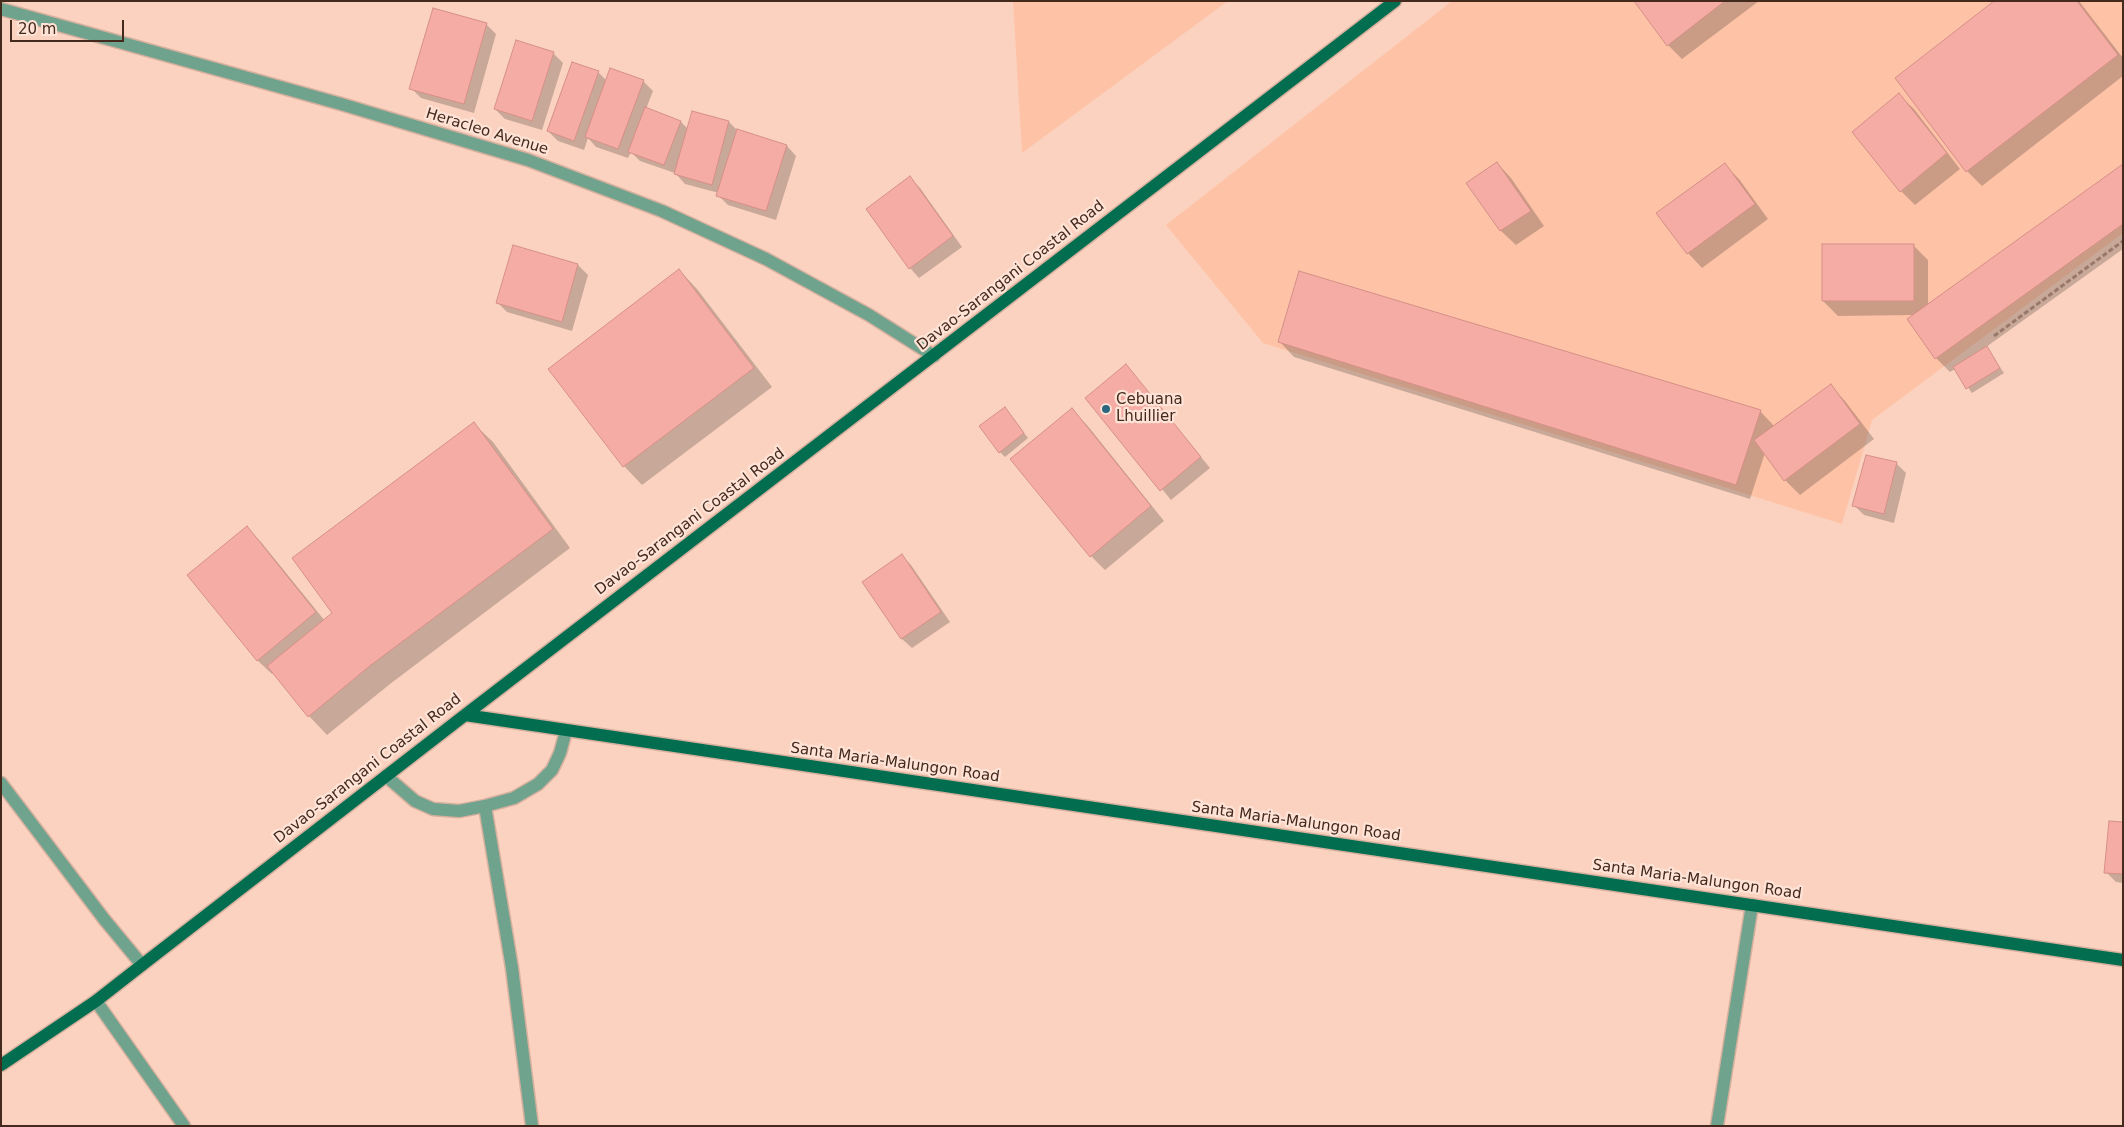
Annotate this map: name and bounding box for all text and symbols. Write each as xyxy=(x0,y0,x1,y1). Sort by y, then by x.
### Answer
scale bar xyxy=(12,10,126,42)
text: 20 m xyxy=(18,20,56,38)
street label: Heracleo Avenue xyxy=(424,105,550,159)
street label: Davao-Sarangani Coastal Road xyxy=(914,197,1108,355)
place label: Cebuana Lhuillier xyxy=(1116,391,1183,426)
marker: Cebuana Lhuillier xyxy=(1100,403,1112,415)
street label: Davao-Sarangani Coastal Road xyxy=(592,445,788,599)
street label: Davao-Sarangani Coastal Road xyxy=(271,690,465,848)
street label: Santa Maria-Malungon Road xyxy=(789,739,1001,787)
street label: Santa Maria-Malungon Road xyxy=(1190,798,1402,846)
street label: Santa Maria-Malungon Road xyxy=(1591,856,1803,904)

